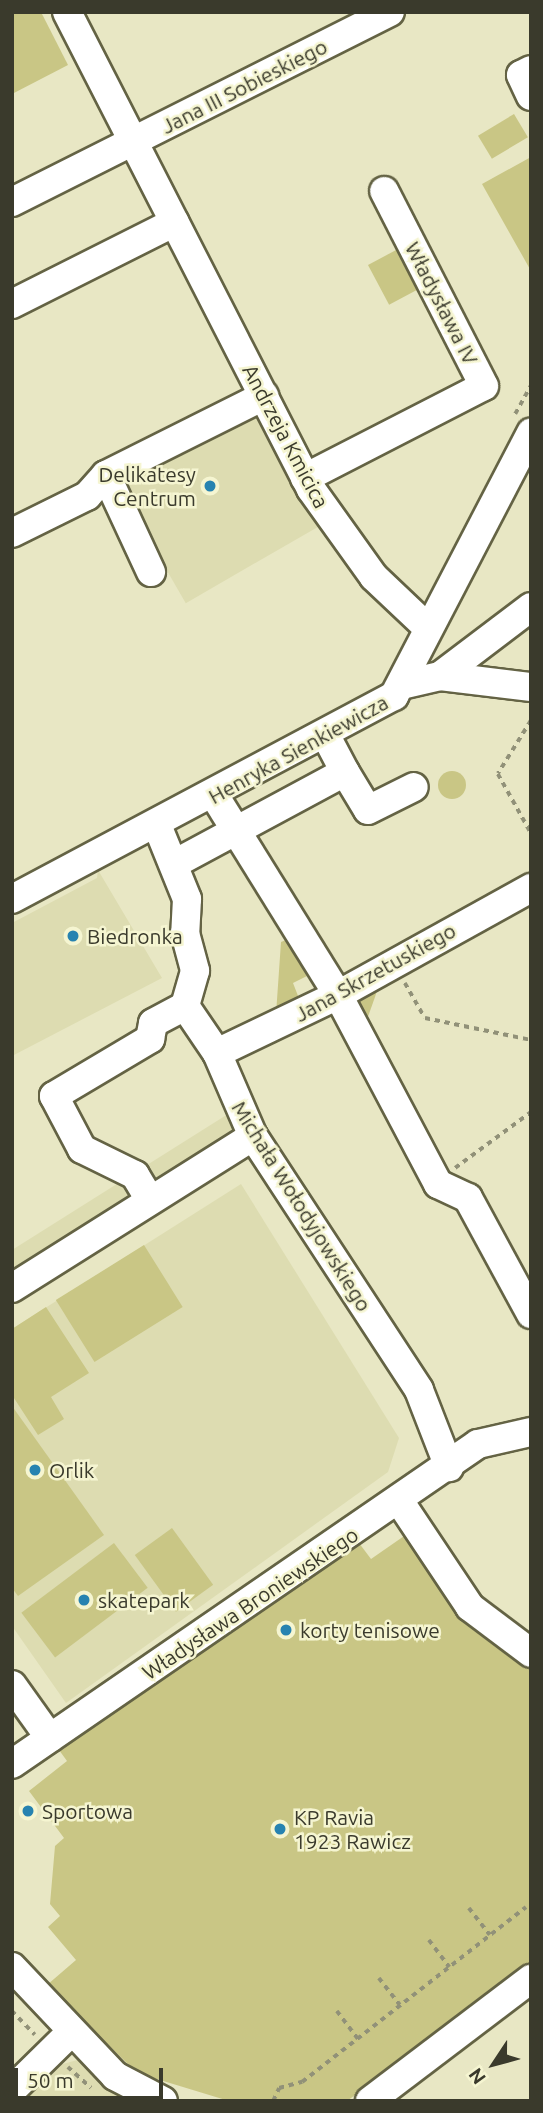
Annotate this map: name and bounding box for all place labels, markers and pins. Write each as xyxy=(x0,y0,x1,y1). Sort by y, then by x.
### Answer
place label: Delikatesy Centrum xyxy=(99,461,196,511)
marker: Delikatesy Centrum xyxy=(202,478,218,494)
place label: Biedronka xyxy=(87,923,183,949)
marker: Biedronka xyxy=(65,928,81,944)
place label: Orlik xyxy=(49,1457,94,1483)
marker: Orlik xyxy=(27,1462,43,1478)
place label: skatepark xyxy=(98,1587,190,1613)
marker: skatepark xyxy=(76,1592,92,1608)
place label: korty tenisowe xyxy=(300,1617,440,1643)
marker: korty tenisowe xyxy=(278,1622,294,1638)
place label: Sportowa xyxy=(42,1798,133,1824)
marker: Sportowa xyxy=(20,1803,36,1819)
place label: KP Ravia 1923 Rawicz xyxy=(294,1804,411,1854)
marker: KP Ravia 1923 Rawicz xyxy=(272,1821,288,1837)

